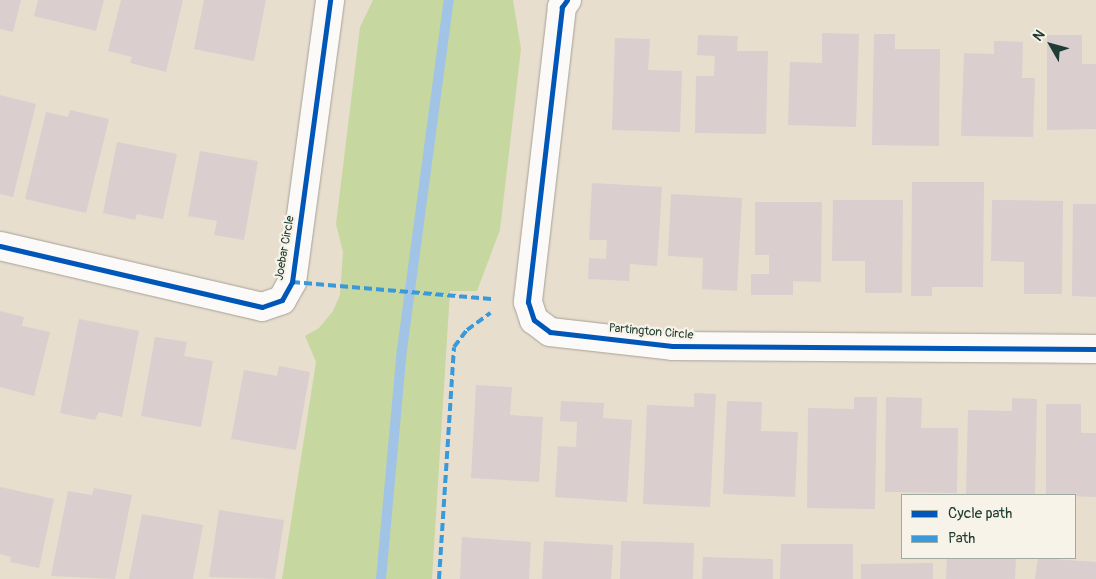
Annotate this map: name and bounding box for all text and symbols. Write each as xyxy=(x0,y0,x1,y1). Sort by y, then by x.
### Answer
north arrow xyxy=(1026,20,1076,70)
text: N xyxy=(1029,26,1048,44)
street label: Joebar Circle xyxy=(272,215,298,281)
street label: Partington Circle xyxy=(608,321,694,343)
legend xyxy=(901,494,1076,559)
text: Cycle path xyxy=(948,504,1012,523)
text: Path xyxy=(948,529,975,548)

